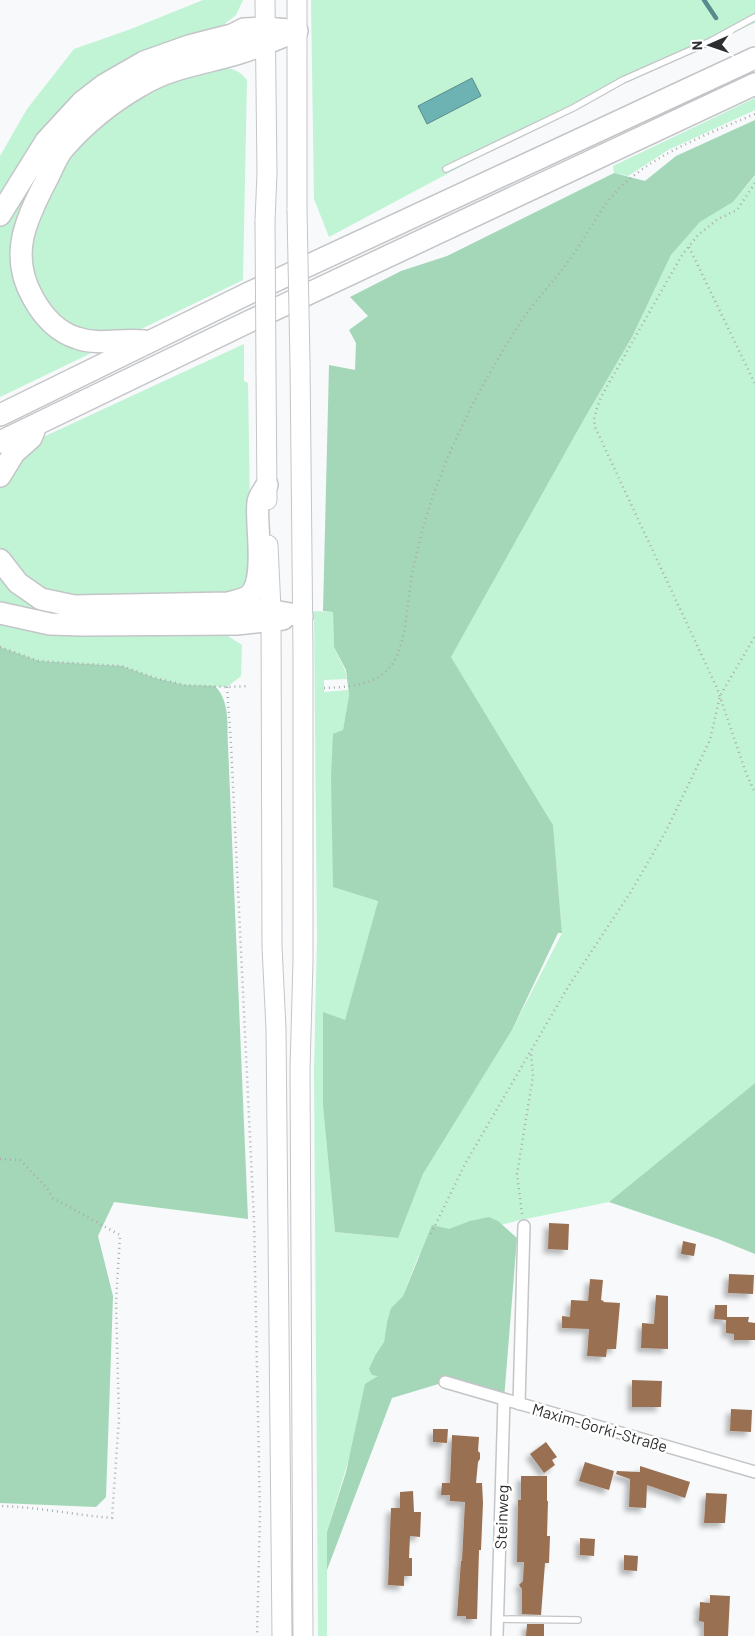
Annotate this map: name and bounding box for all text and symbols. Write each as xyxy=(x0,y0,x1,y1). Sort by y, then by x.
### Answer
north arrow xyxy=(685,20,735,70)
text: N xyxy=(688,41,705,50)
street label: Maxim-Gorki-Straße xyxy=(530,1399,670,1455)
street label: Steinweg xyxy=(490,1485,512,1549)

